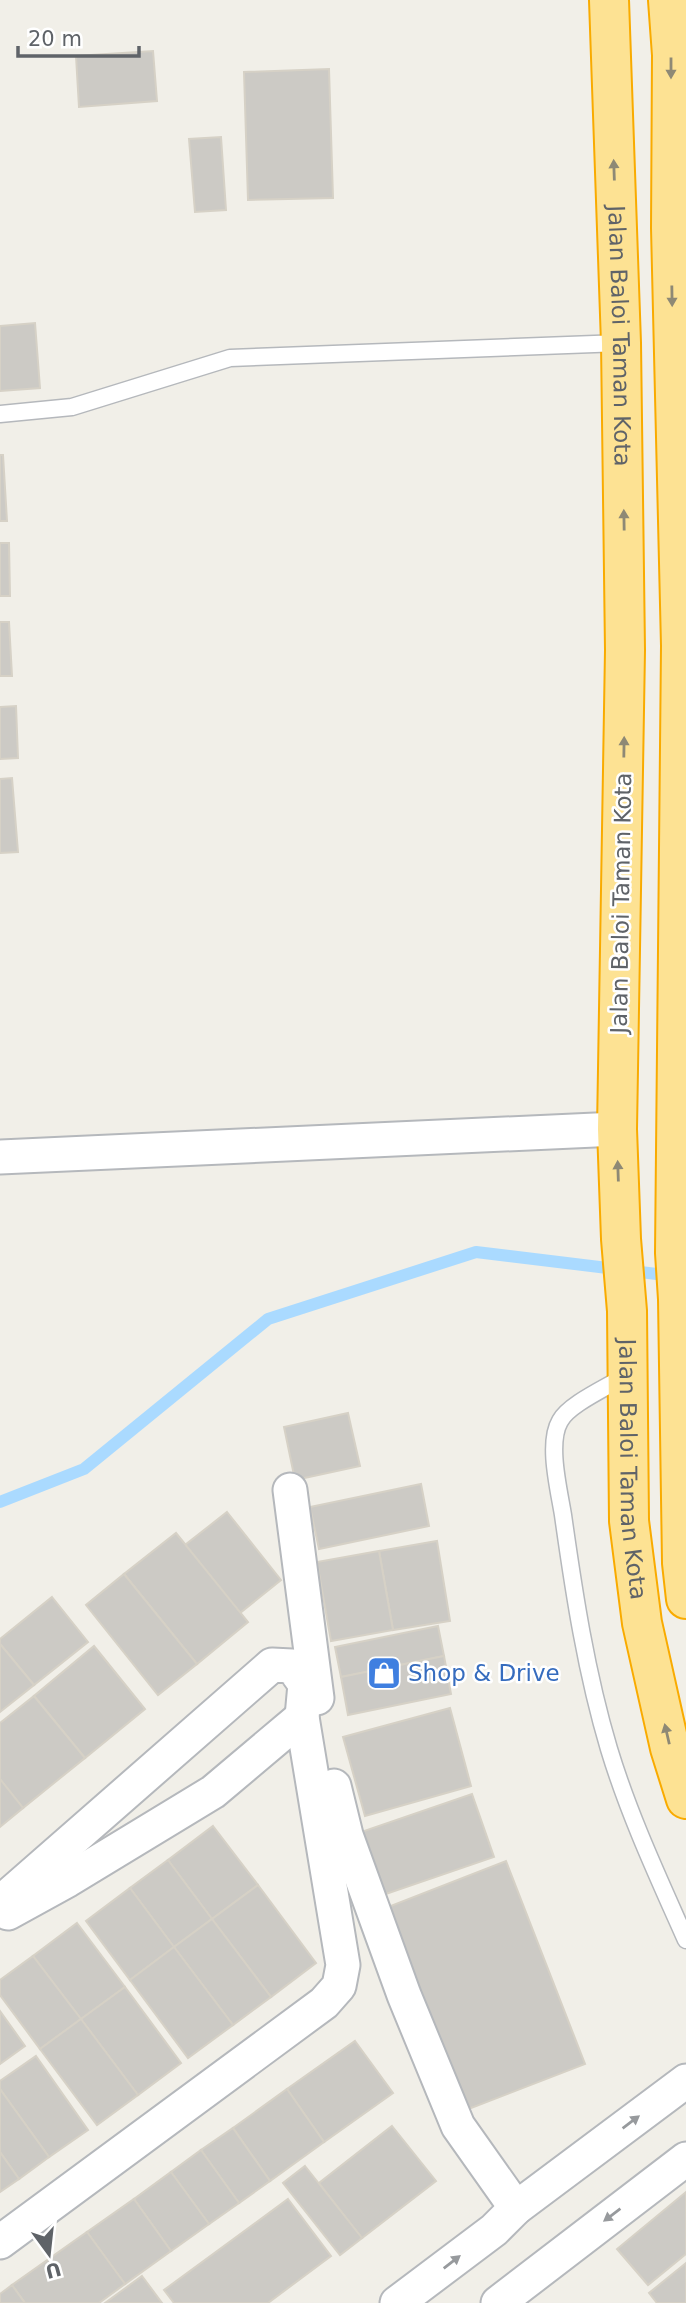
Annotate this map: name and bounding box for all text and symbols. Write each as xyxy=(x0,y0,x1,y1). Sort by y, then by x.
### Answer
scale bar xyxy=(18,14,138,58)
text: 20 m xyxy=(28,27,82,51)
one-way arrow xyxy=(666,57,677,79)
one-way arrow xyxy=(608,159,619,181)
street label: Jalan Baloi Taman Kota xyxy=(603,203,636,467)
one-way arrow xyxy=(667,285,678,307)
one-way arrow xyxy=(618,508,629,530)
one-way arrow xyxy=(618,736,629,758)
street label: Jalan Baloi Taman Kota xyxy=(606,772,636,1036)
one-way arrow xyxy=(613,1159,624,1181)
street label: Jalan Baloi Taman Kota xyxy=(614,1337,652,1601)
shop icon: Shop & Drive xyxy=(365,1654,403,1692)
place label: Shop & Drive xyxy=(408,1660,560,1686)
one-way arrow xyxy=(662,1723,673,1745)
one-way arrow xyxy=(621,2115,639,2130)
one-way arrow xyxy=(604,2208,622,2223)
north arrow xyxy=(14,2219,84,2289)
one-way arrow xyxy=(442,2255,460,2270)
text: U xyxy=(43,2258,64,2283)

